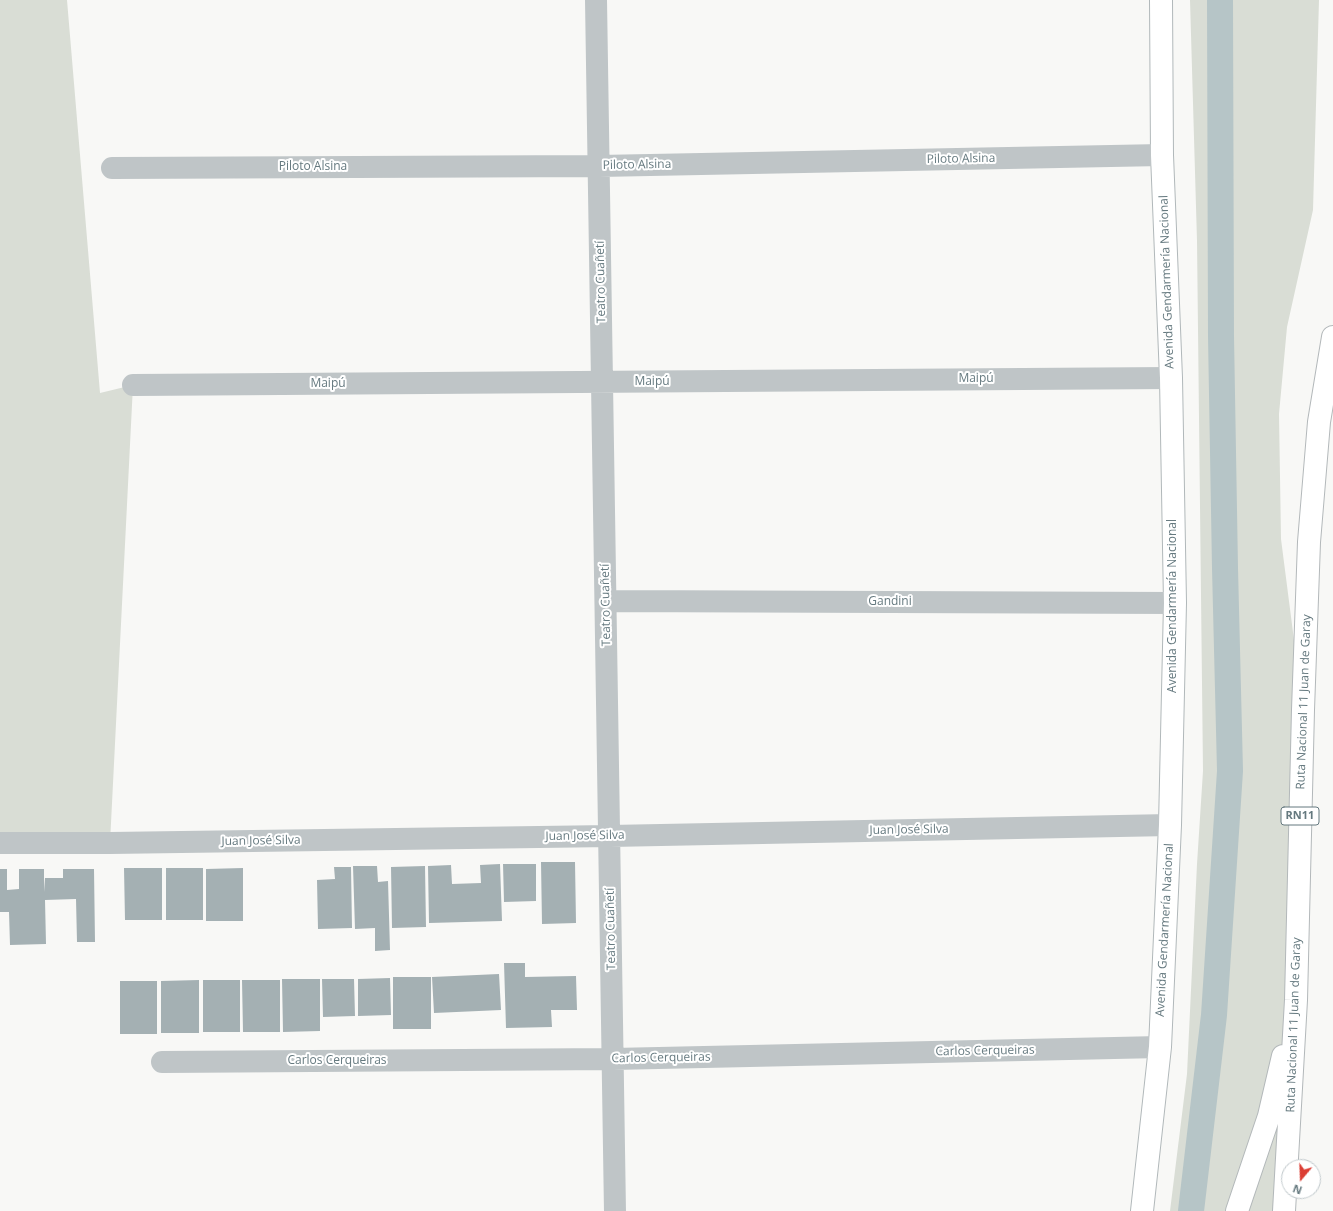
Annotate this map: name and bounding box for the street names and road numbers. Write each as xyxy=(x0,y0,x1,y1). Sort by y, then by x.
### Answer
street label: Piloto Alsina xyxy=(927,151,995,167)
street label: Piloto Alsina xyxy=(603,157,671,173)
street label: Piloto Alsina xyxy=(279,160,347,174)
street label: Avenida Gendarmería Nacional xyxy=(1157,195,1177,369)
street label: Teatro Cuañetí xyxy=(593,241,609,323)
street label: Maipú xyxy=(958,372,994,386)
street label: Maipú xyxy=(634,375,670,389)
street label: Maipú xyxy=(310,377,346,391)
street label: Avenida Gendarmería Nacional xyxy=(1166,519,1180,693)
street label: Teatro Cuañetí xyxy=(598,564,614,646)
street label: Gandini xyxy=(868,595,912,609)
street label: Ruta Nacional 11 Juan de Garay xyxy=(1294,614,1314,790)
road number: RN11 xyxy=(1281,807,1319,825)
street label: Juan José Silva xyxy=(869,822,949,838)
street label: Juan José Silva xyxy=(545,828,625,844)
street label: Juan José Silva xyxy=(221,833,301,849)
street label: Avenida Gendarmería Nacional xyxy=(1153,843,1177,1017)
street label: Teatro Cuañetí xyxy=(603,888,619,970)
street label: Ruta Nacional 11 Juan de Garay xyxy=(1284,937,1304,1113)
street label: Carlos Cerqueiras xyxy=(935,1043,1035,1059)
street label: Carlos Cerqueiras xyxy=(611,1050,711,1066)
street label: Carlos Cerqueiras xyxy=(287,1054,387,1068)

